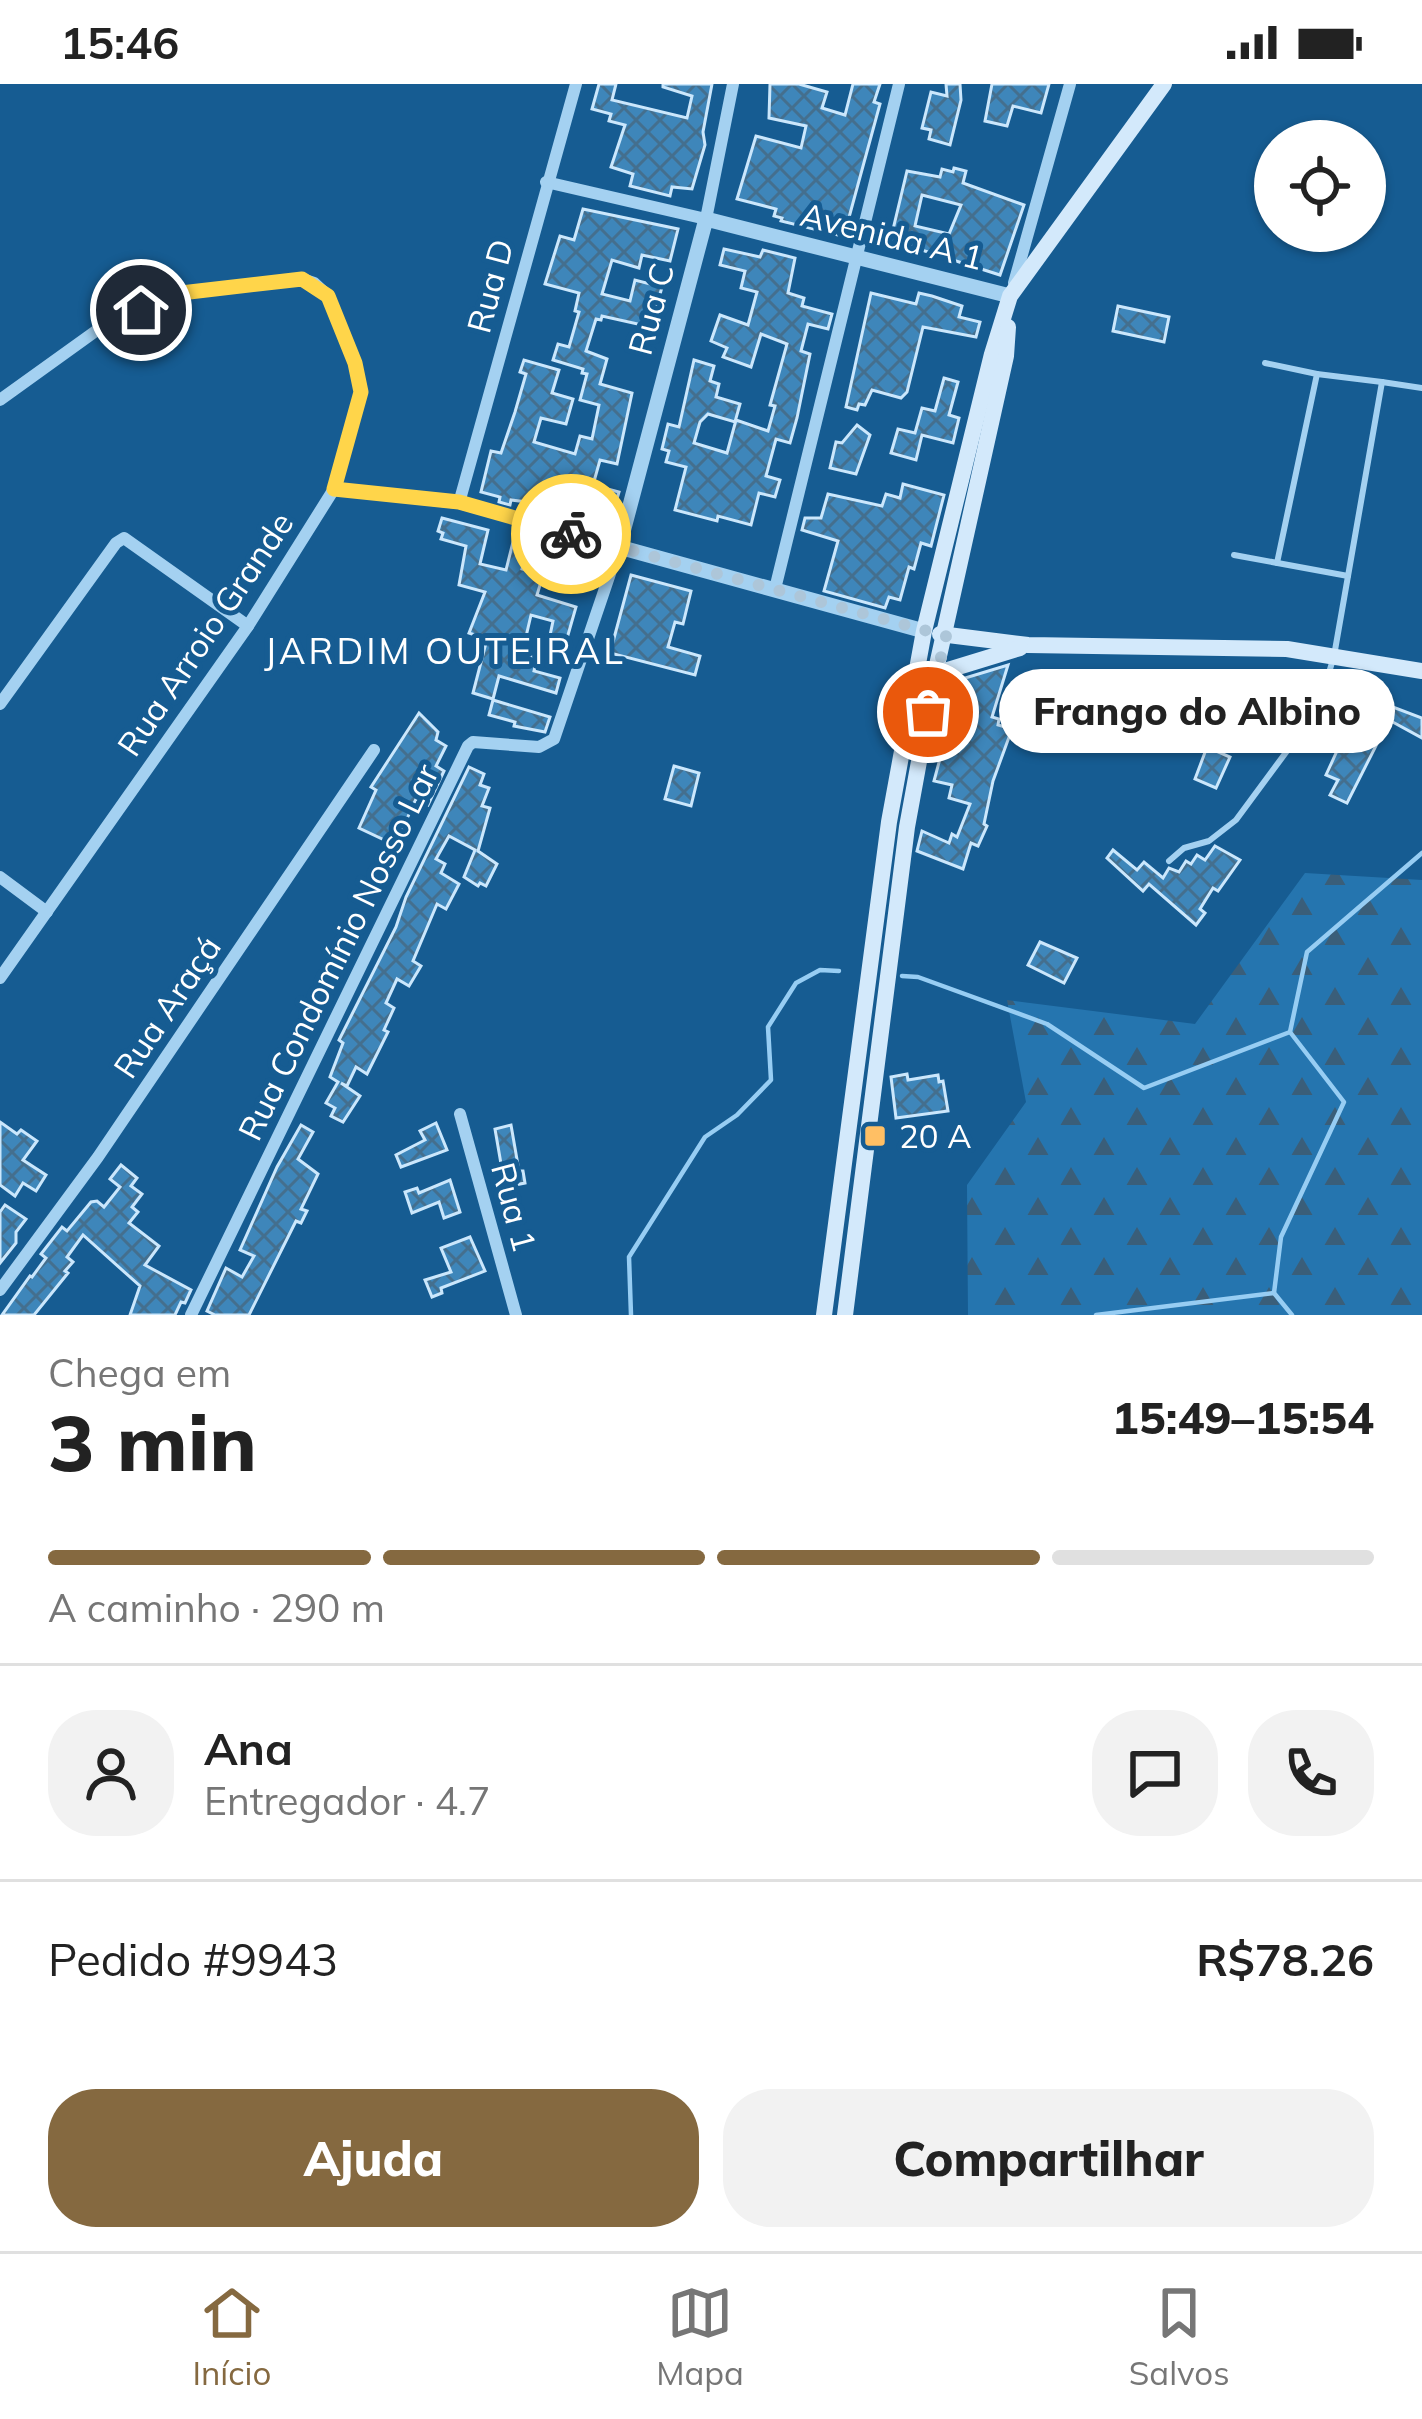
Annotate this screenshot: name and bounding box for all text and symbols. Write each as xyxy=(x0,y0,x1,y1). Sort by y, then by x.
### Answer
text: 15:46 xyxy=(60,14,179,70)
map controls xyxy=(1254,120,1386,252)
button: locate xyxy=(1254,120,1386,252)
street label: Avenida A 1 xyxy=(797,193,988,278)
street label: Rua D xyxy=(457,235,522,337)
pin xyxy=(90,259,192,361)
street label: Rua C xyxy=(619,259,682,359)
icon: home xyxy=(108,277,174,343)
courier xyxy=(511,474,631,594)
icon: bike xyxy=(538,501,604,567)
street label: Rua Arroio Grande xyxy=(108,504,301,763)
district label: JARDIM OUTEIRAL xyxy=(264,628,626,673)
pin xyxy=(877,661,979,763)
callout: Frango do Albino xyxy=(1000,670,1396,754)
icon: bag xyxy=(895,679,961,745)
text: Frango do Albino xyxy=(1033,686,1361,735)
street label: Rua Condomínio Nosso Lar xyxy=(228,757,447,1147)
street label: Rua Araçá xyxy=(104,928,229,1085)
place label: 20 A xyxy=(899,1115,971,1156)
marker: 20 A xyxy=(862,1123,888,1149)
street label: Rua 1 xyxy=(483,1158,546,1256)
text: Chega em xyxy=(48,1348,231,1397)
text: 15:49–15:54 xyxy=(1112,1389,1374,1445)
text: 3 min xyxy=(48,1393,257,1491)
text: A caminho · 290 m xyxy=(48,1583,385,1632)
button: person xyxy=(48,1710,174,1836)
button: chat xyxy=(1092,1710,1218,1836)
button: phone xyxy=(1248,1710,1374,1836)
text: Ana xyxy=(204,1720,293,1776)
text: Entregador · 4.7 xyxy=(204,1776,490,1825)
text: Pedido #9943 xyxy=(48,1931,338,1987)
text: R$78.26 xyxy=(1196,1931,1374,1987)
button: Ajuda xyxy=(48,2089,699,2227)
button: Compartilhar xyxy=(723,2089,1374,2227)
tab: Início xyxy=(192,2280,271,2393)
tab: Mapa xyxy=(656,2280,744,2393)
tab: Salvos xyxy=(1129,2280,1230,2393)

